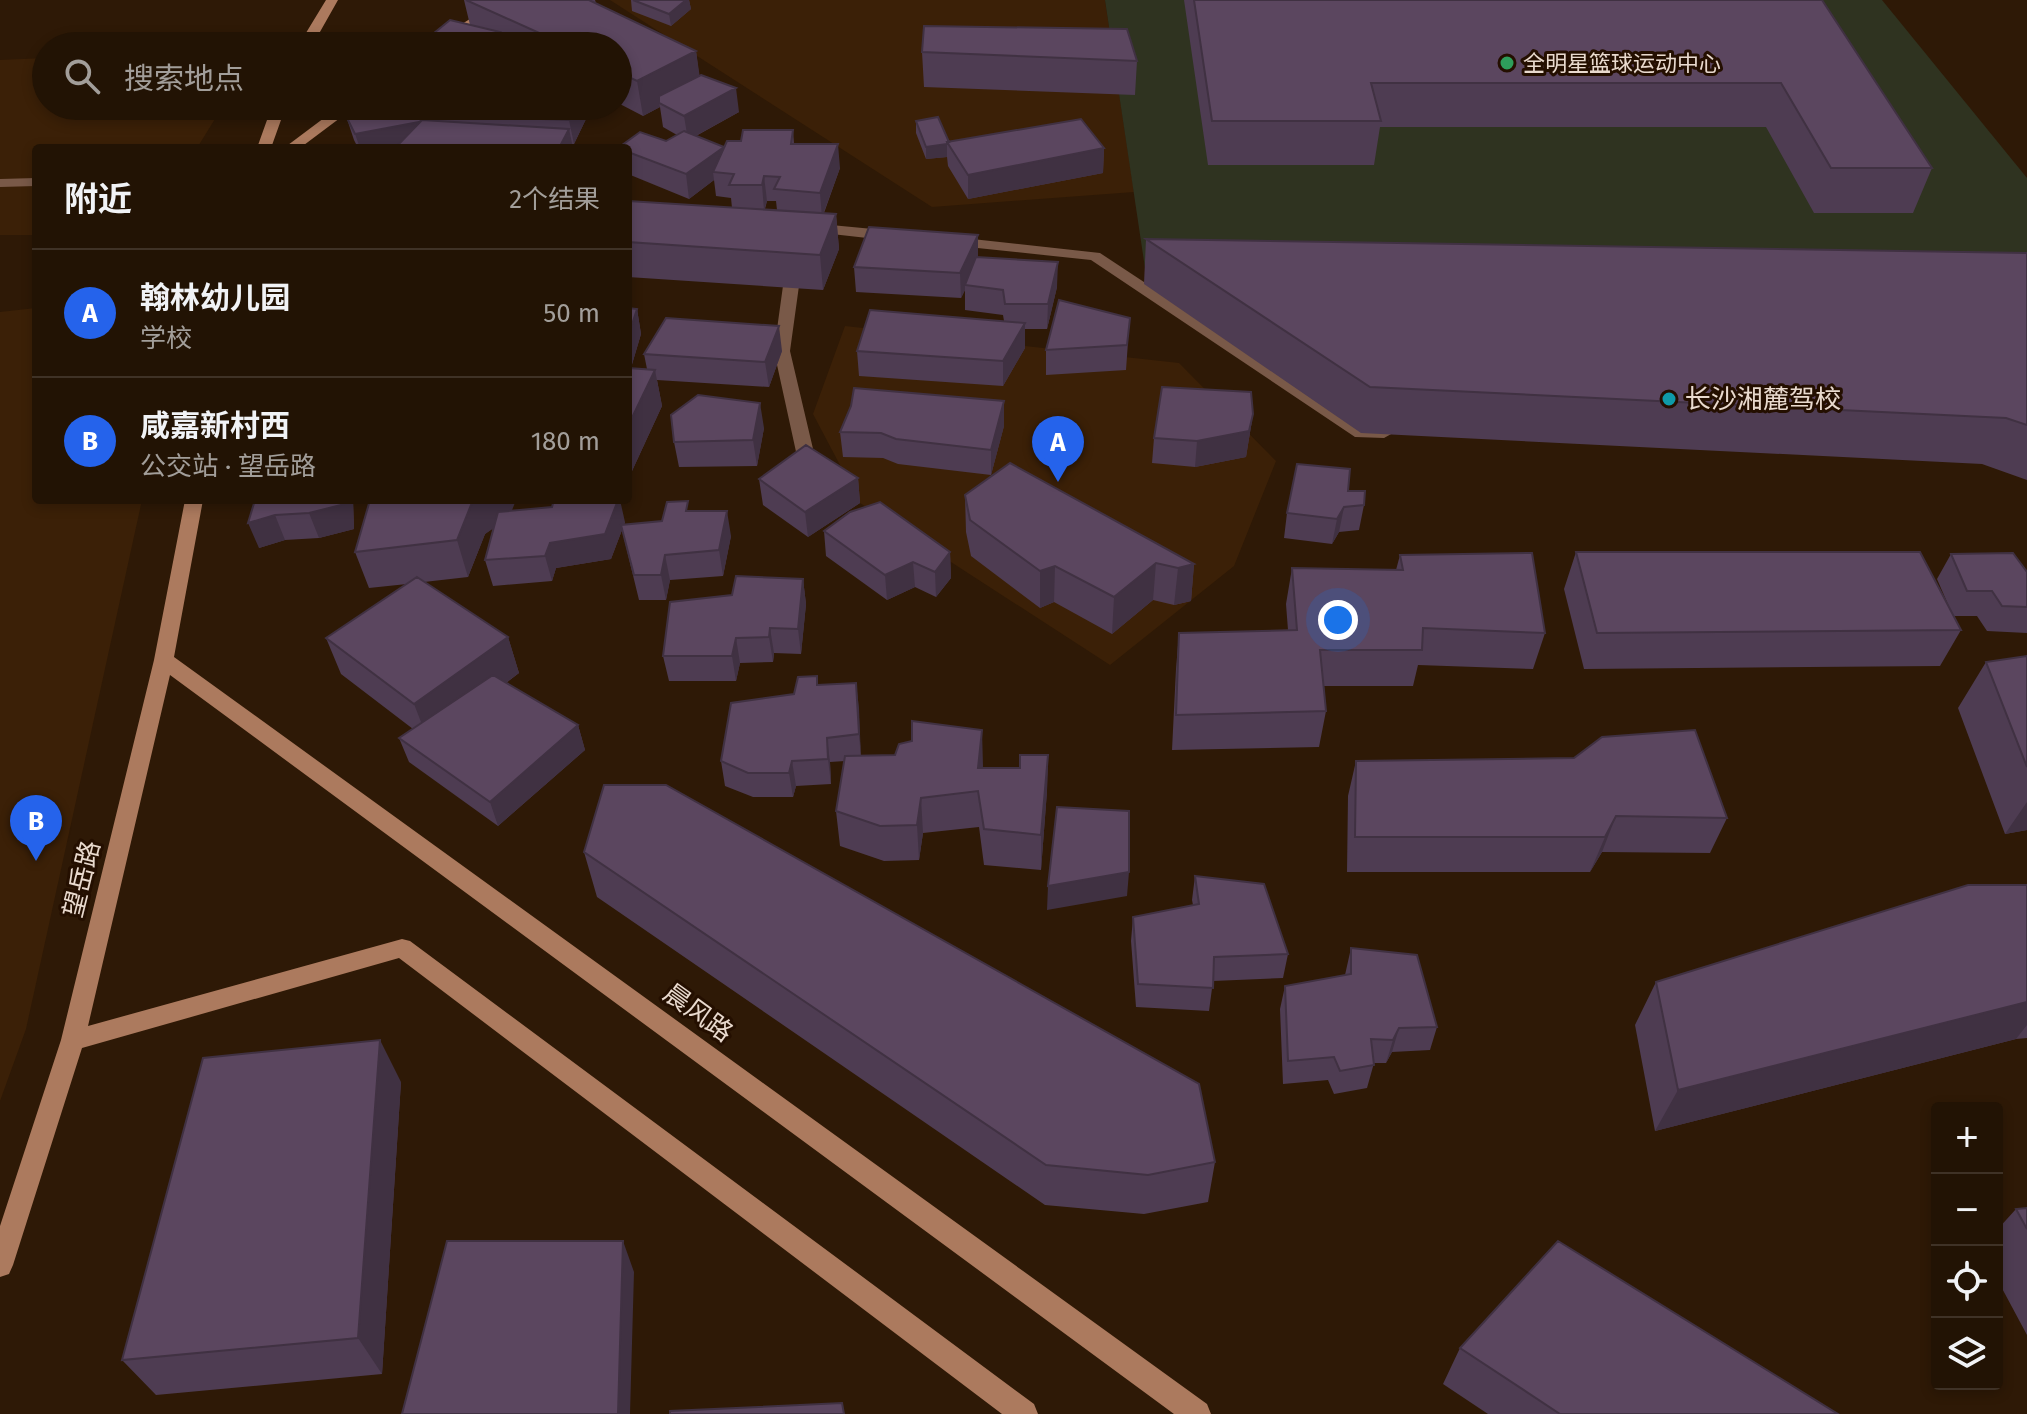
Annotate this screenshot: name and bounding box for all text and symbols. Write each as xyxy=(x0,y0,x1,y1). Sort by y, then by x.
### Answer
search box xyxy=(32,32,632,120)
place label: 全明星篮球运动中心 xyxy=(1523,50,1721,77)
icon: search xyxy=(60,54,104,98)
marker: 全明星篮球运动中心 xyxy=(1498,54,1516,72)
text: 搜索地点 xyxy=(124,61,244,97)
text: 附近 xyxy=(64,179,132,220)
text: 2个结果 xyxy=(509,184,600,215)
text: 翰林幼儿园 xyxy=(140,280,290,316)
text: A xyxy=(82,298,98,329)
text: 50 m xyxy=(543,298,600,329)
text: 学校 xyxy=(140,323,192,354)
place label: 长沙湘麓驾校 xyxy=(1685,384,1841,415)
marker: 长沙湘麓驾校 xyxy=(1660,390,1678,408)
text: 咸嘉新村西 xyxy=(140,408,290,444)
pin: A xyxy=(1032,416,1084,482)
text: B xyxy=(82,426,98,457)
text: 180 m xyxy=(531,426,600,457)
text: 公交站 · 望岳路 xyxy=(140,451,316,482)
your location xyxy=(1318,600,1358,640)
pin: B xyxy=(10,795,62,861)
street label: 望岳路 xyxy=(58,837,106,921)
street label: 晨风路 xyxy=(657,978,739,1048)
map controls xyxy=(1931,1102,2003,1390)
button: + xyxy=(1931,1102,2003,1174)
button: − xyxy=(1931,1174,2003,1246)
button: locate xyxy=(1931,1246,2003,1318)
button: layers xyxy=(1931,1318,2003,1390)

